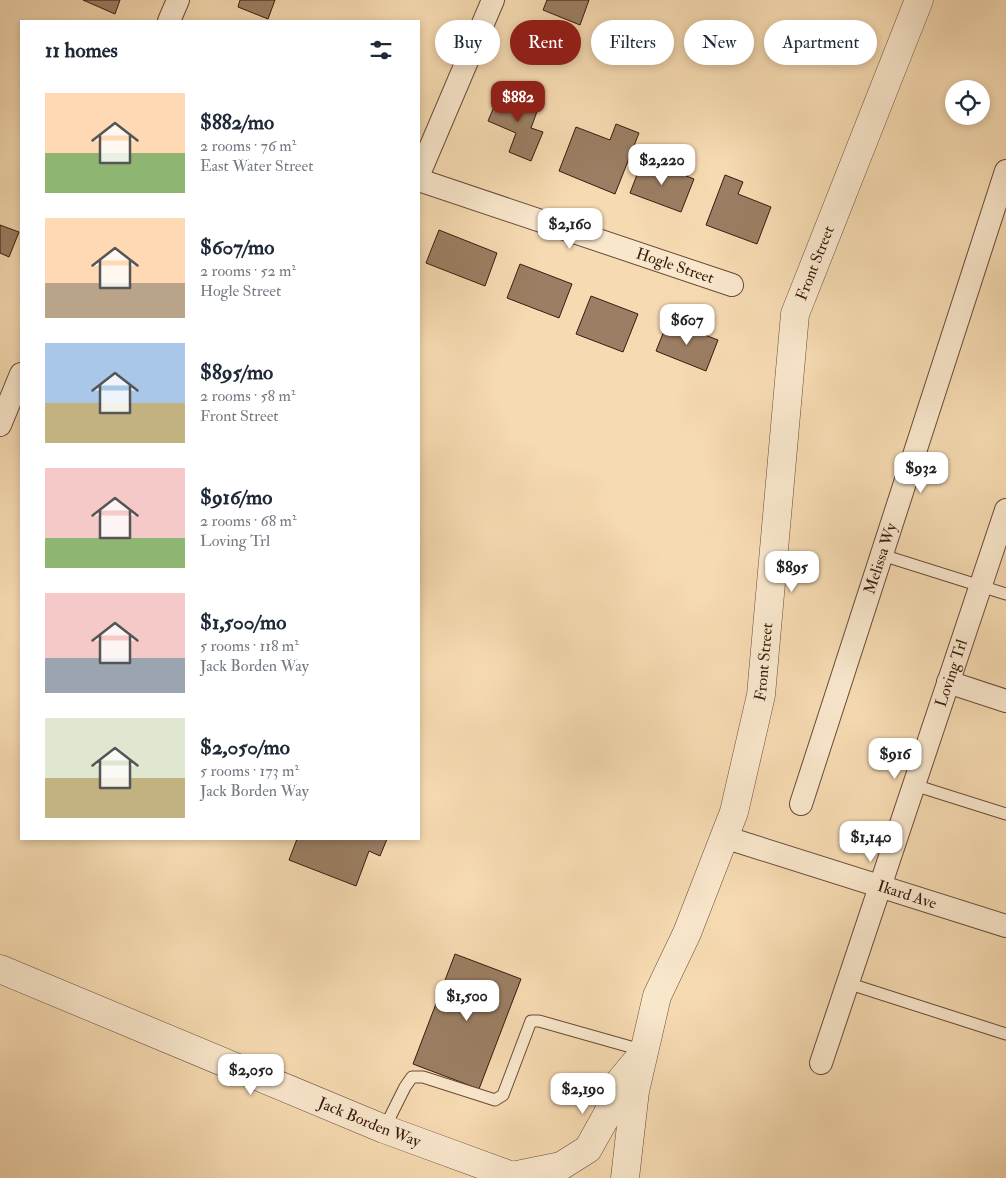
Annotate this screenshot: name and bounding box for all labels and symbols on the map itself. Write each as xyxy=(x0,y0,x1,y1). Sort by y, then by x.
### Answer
pin: $882 xyxy=(488,80,548,123)
pin: $2,220 xyxy=(621,144,703,186)
pin: $2,160 xyxy=(529,208,611,250)
street label: Front Street xyxy=(791,223,839,303)
street label: Hogle Street xyxy=(633,243,717,288)
pin: $607 xyxy=(657,304,717,346)
pin: $932 xyxy=(891,452,951,494)
street label: Melissa Wy xyxy=(860,519,902,597)
pin: $895 xyxy=(762,550,822,593)
street label: Front Street xyxy=(750,622,777,703)
street label: Loving Trl xyxy=(931,637,972,710)
pin: $916 xyxy=(865,738,925,780)
pin: $1,140 xyxy=(830,820,912,863)
street label: Ikard Ave xyxy=(875,876,939,914)
pin: $1,500 xyxy=(426,980,508,1022)
pin: $2,050 xyxy=(210,1054,292,1096)
pin: $2,190 xyxy=(542,1072,624,1115)
street label: Jack Borden Way xyxy=(314,1092,424,1152)

